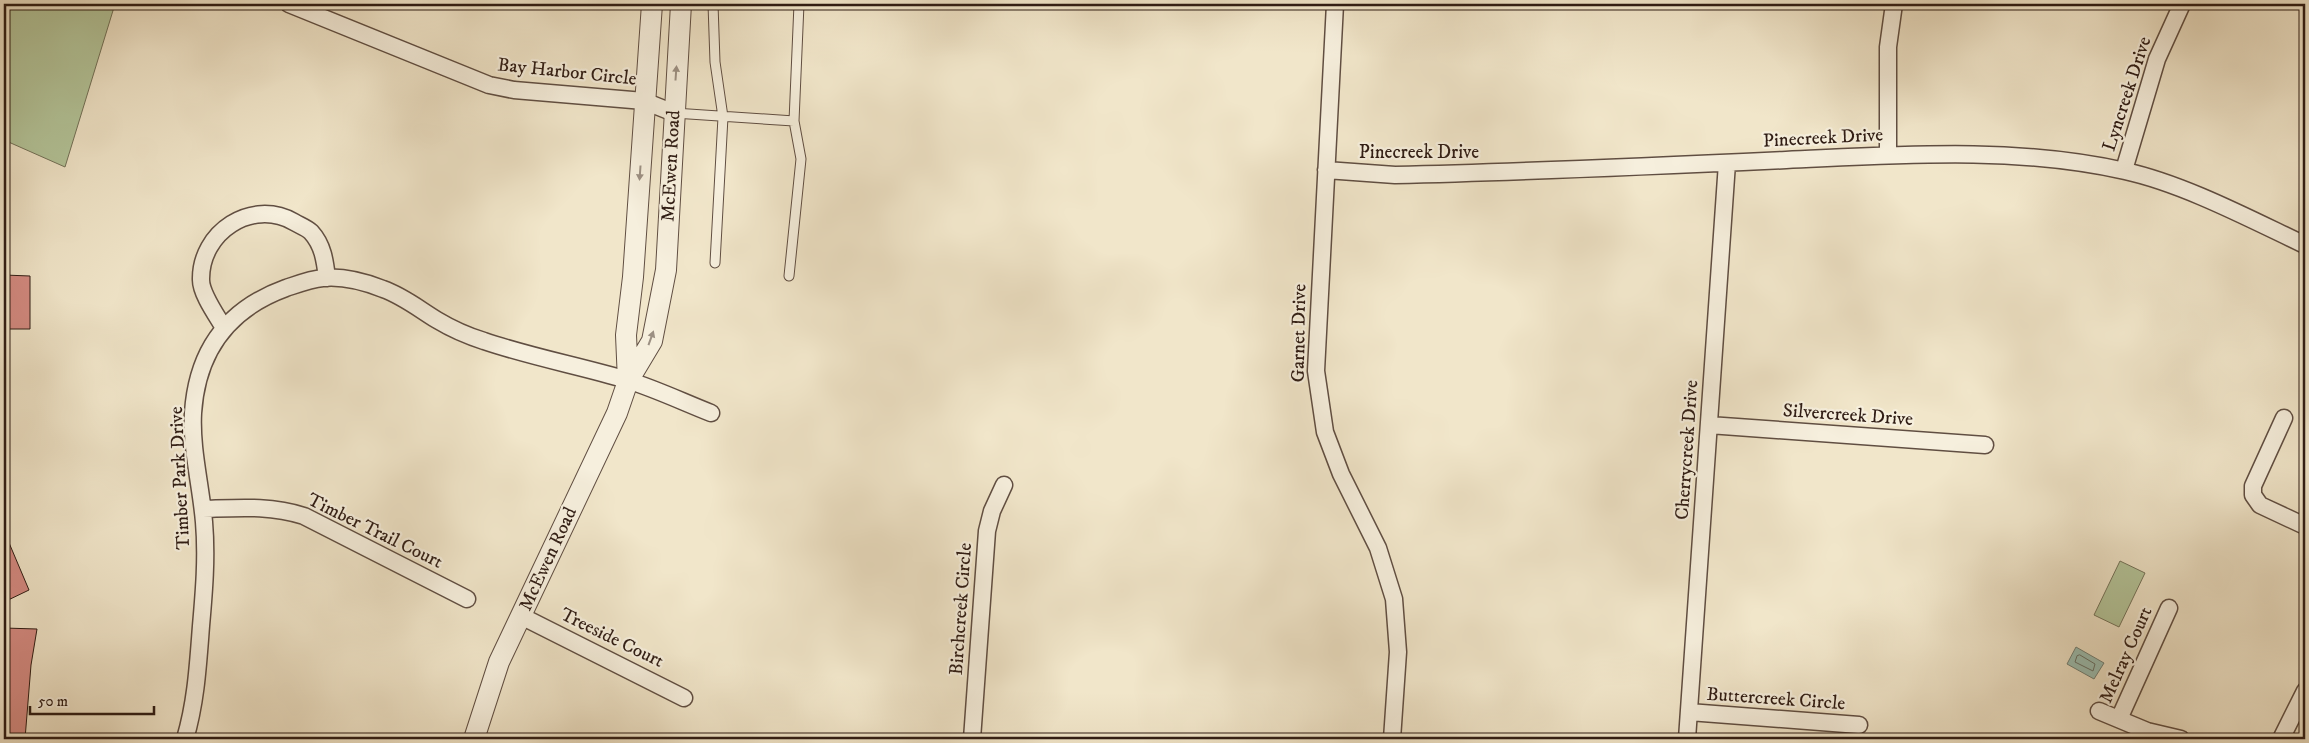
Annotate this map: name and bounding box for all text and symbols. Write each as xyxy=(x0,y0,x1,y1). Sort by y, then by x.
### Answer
street label: Lyncreek Drive xyxy=(2098,34,2156,154)
street label: Bay Harbor Circle xyxy=(496,53,638,91)
one-way arrow xyxy=(673,65,681,81)
street label: McEwen Road xyxy=(657,109,685,222)
street label: Pinecreek Drive xyxy=(1762,123,1884,153)
street label: Pinecreek Drive xyxy=(1359,141,1479,164)
one-way arrow xyxy=(635,165,643,181)
street label: Garnet Drive xyxy=(1287,283,1311,383)
one-way arrow xyxy=(648,330,656,345)
street label: Cherrycreek Drive xyxy=(1671,379,1703,521)
street label: Silvercreek Drive xyxy=(1782,399,1914,431)
street label: Timber Park Drive xyxy=(165,406,195,550)
street label: Timber Trail Court xyxy=(304,488,446,574)
street label: McEwen Road xyxy=(514,503,582,614)
street label: Birchcreek Circle xyxy=(945,542,977,676)
street label: Treeside Court xyxy=(557,603,667,673)
street label: Melray Court xyxy=(2095,603,2157,707)
scale bar xyxy=(30,683,154,715)
street label: Buttercreek Circle xyxy=(1706,683,1846,715)
text: 50 m xyxy=(38,692,68,711)

